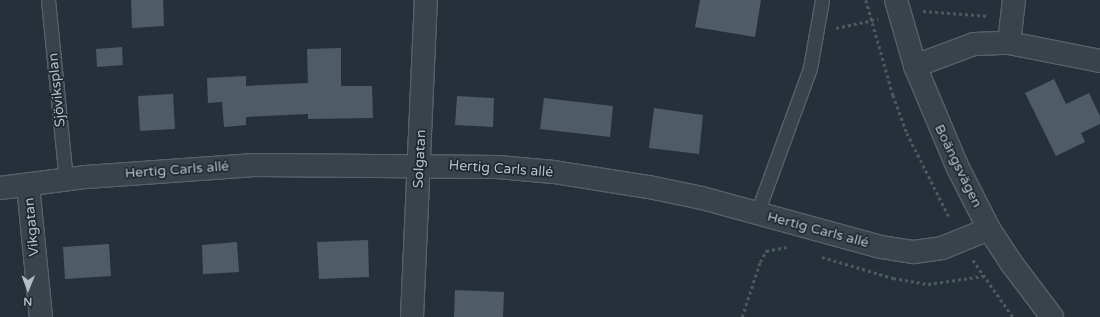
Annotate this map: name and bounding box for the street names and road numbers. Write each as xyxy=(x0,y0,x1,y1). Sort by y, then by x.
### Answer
street label: Sjöviksplan xyxy=(45,52,69,128)
street label: Boängsvägen xyxy=(931,122,985,210)
street label: Solgatan xyxy=(410,129,430,189)
street label: Hertig Carls allé xyxy=(448,157,554,181)
street label: Hertig Carls allé xyxy=(124,158,230,182)
street label: Vikgatan xyxy=(21,197,43,257)
street label: Hertig Carls allé xyxy=(765,208,871,252)

